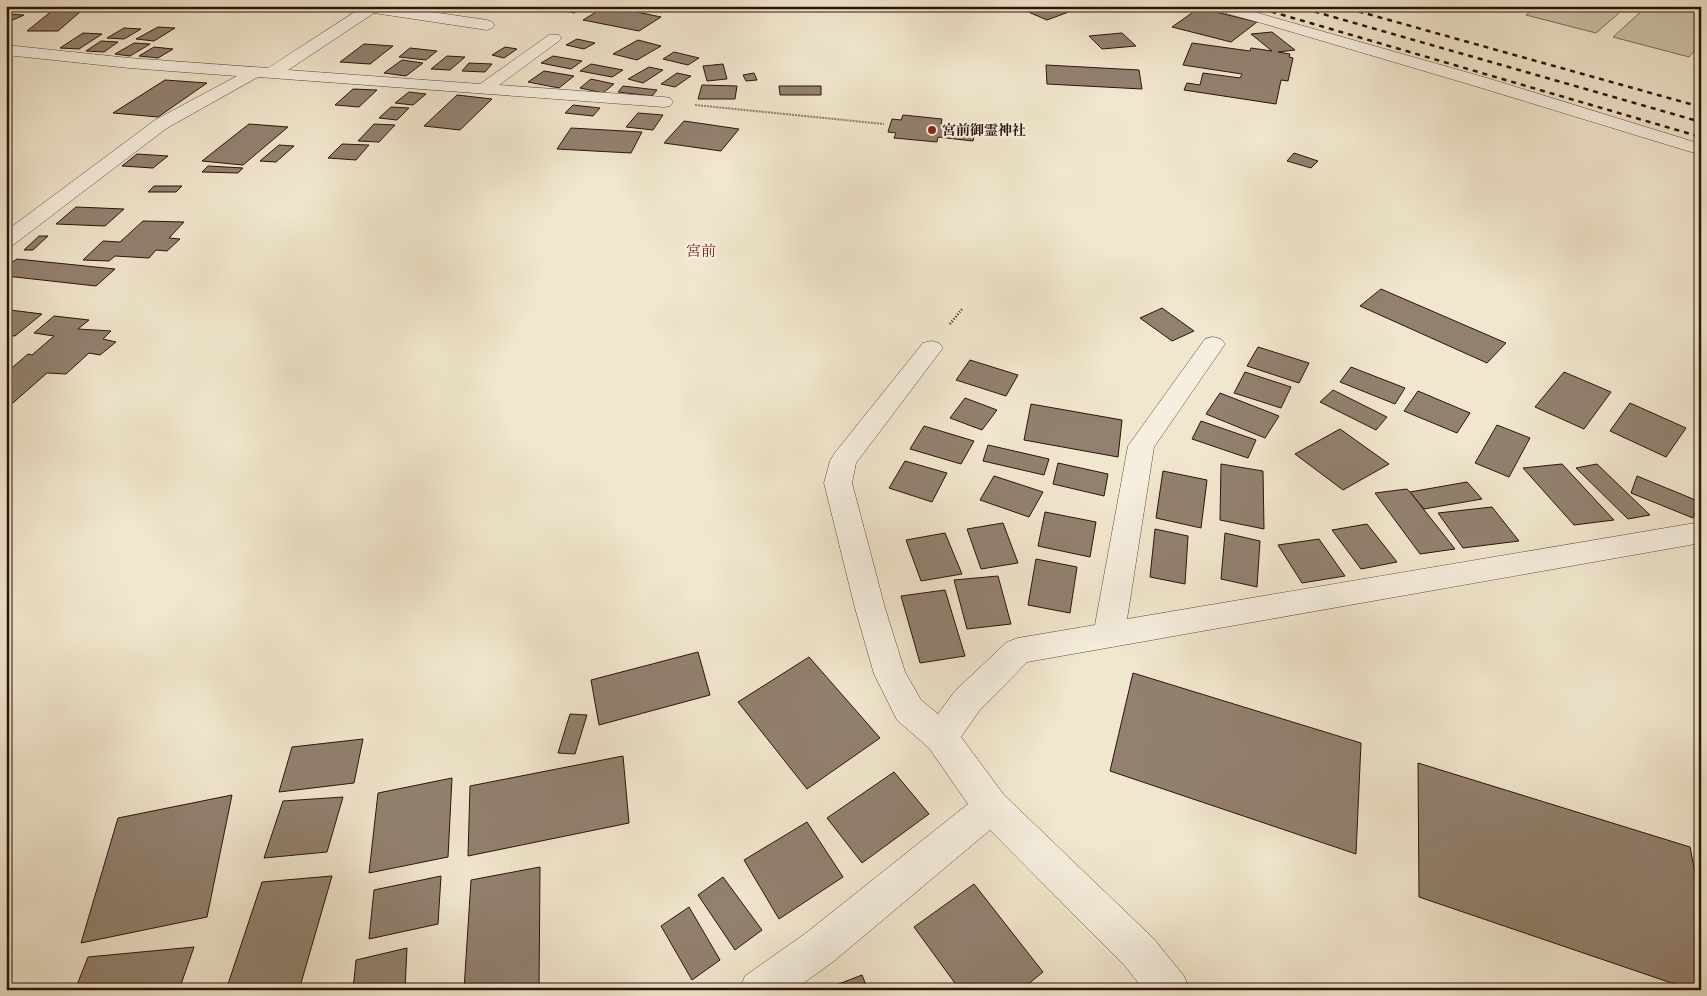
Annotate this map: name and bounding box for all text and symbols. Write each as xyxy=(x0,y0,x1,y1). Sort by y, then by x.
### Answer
place label: 宮前御霊神社 xyxy=(942,121,1026,139)
marker: 宮前御霊神社 xyxy=(926,124,938,136)
district label: 宮前 xyxy=(686,241,716,260)

